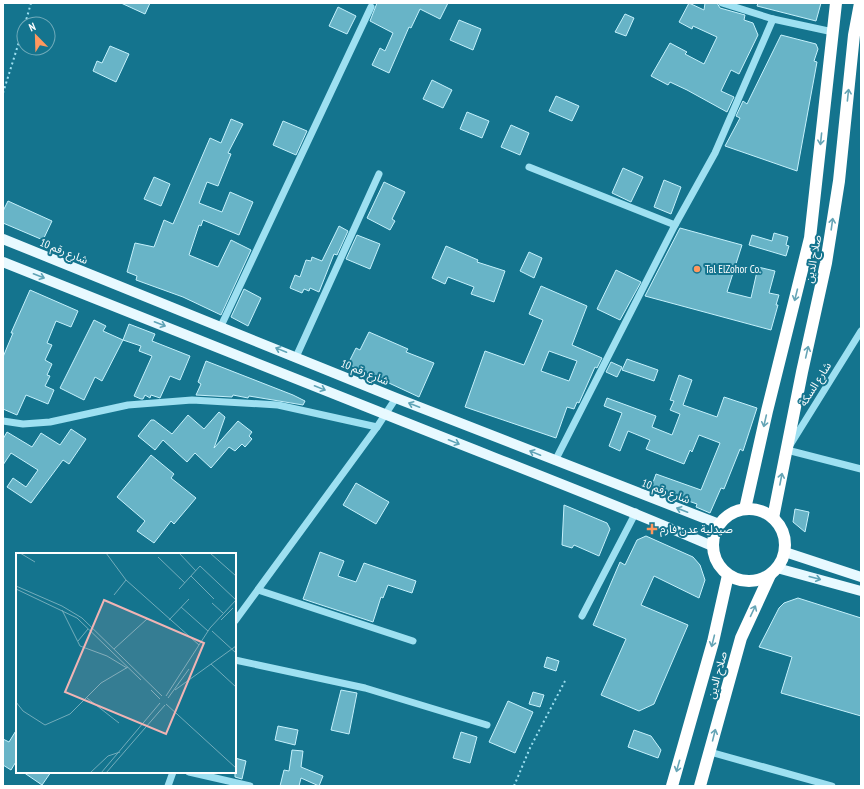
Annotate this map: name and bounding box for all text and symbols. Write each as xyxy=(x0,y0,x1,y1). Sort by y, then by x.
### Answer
north arrow xyxy=(16,16,56,56)
text: N xyxy=(27,19,38,34)
one-way arrow xyxy=(844,89,852,102)
one-way arrow xyxy=(817,132,825,145)
one-way arrow xyxy=(828,218,836,231)
street label: صلاح الدين xyxy=(802,234,825,284)
street label: شارع رقم 10 xyxy=(37,235,91,269)
place label: Tal ElZohor Co. xyxy=(705,262,761,276)
marker: Tal ElZohor Co. xyxy=(692,264,702,274)
one-way arrow xyxy=(33,273,45,281)
one-way arrow xyxy=(792,288,799,301)
one-way arrow xyxy=(154,320,166,328)
one-way arrow xyxy=(275,346,287,354)
one-way arrow xyxy=(803,346,811,359)
street label: شارع رقم 10 xyxy=(338,356,392,390)
street label: شارع السكة xyxy=(796,359,835,409)
one-way arrow xyxy=(314,384,326,392)
one-way arrow xyxy=(409,400,421,408)
one-way arrow xyxy=(760,414,768,427)
one-way arrow xyxy=(447,438,459,446)
one-way arrow xyxy=(530,448,542,456)
one-way arrow xyxy=(777,473,785,486)
street label: شارع رقم 10 xyxy=(639,475,693,509)
one-way arrow xyxy=(677,505,689,513)
place label: صيدلية عدن فارم xyxy=(660,522,733,537)
marker: صيدلية عدن فارم xyxy=(647,524,657,534)
inset map xyxy=(16,553,236,773)
one-way arrow xyxy=(808,575,821,582)
one-way arrow xyxy=(750,606,757,618)
one-way arrow xyxy=(709,634,717,647)
street label: صلاح الدين xyxy=(704,650,731,701)
one-way arrow xyxy=(711,729,719,742)
one-way arrow xyxy=(674,759,681,772)

